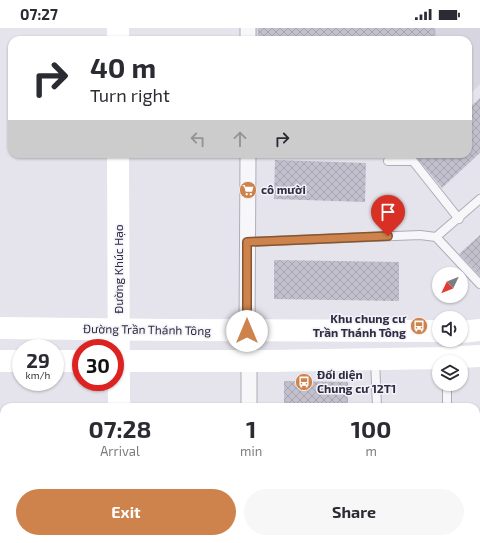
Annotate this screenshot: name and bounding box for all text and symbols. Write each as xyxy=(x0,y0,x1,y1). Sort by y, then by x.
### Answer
text: 07:27 xyxy=(20,5,58,23)
text: 40 m xyxy=(90,50,156,84)
icon: right xyxy=(24,52,76,104)
text: Turn right xyxy=(90,84,170,106)
icon: left xyxy=(187,128,209,150)
icon: ahead xyxy=(229,128,251,150)
icon: right xyxy=(271,128,293,150)
supermarket icon: cô mười xyxy=(238,180,258,200)
place label: cô mười xyxy=(261,182,306,196)
pin xyxy=(371,195,405,236)
icon: arrive xyxy=(377,201,399,223)
street label: Đường Khúc Hạo xyxy=(111,224,126,314)
north arrow xyxy=(432,267,468,303)
map controls xyxy=(432,267,468,391)
position arrow xyxy=(226,310,268,352)
place label: Khu chung cư Trần Thánh Tông xyxy=(313,311,407,339)
button: sound xyxy=(432,311,468,347)
bus stop icon: Khu chung cư Trần Thánh Tông xyxy=(409,316,429,336)
street label: Đường Trần Thánh Tông xyxy=(83,321,211,337)
speed limit sign: 30 xyxy=(72,339,124,391)
text: 29 xyxy=(26,348,50,372)
button: layers xyxy=(432,355,468,391)
place label: Đối diện Chung cư 12T1 xyxy=(317,367,396,395)
text: km/h xyxy=(26,369,50,381)
bus stop icon: Đối diện Chung cư 12T1 xyxy=(294,372,314,392)
text: 07:28 xyxy=(89,414,151,443)
text: 1 xyxy=(246,414,256,443)
text: 100 xyxy=(351,414,391,443)
text: Arrival xyxy=(100,443,140,459)
text: min xyxy=(240,443,262,459)
text: m xyxy=(365,443,377,459)
button: Exit xyxy=(16,489,236,535)
button: Share xyxy=(244,489,464,535)

